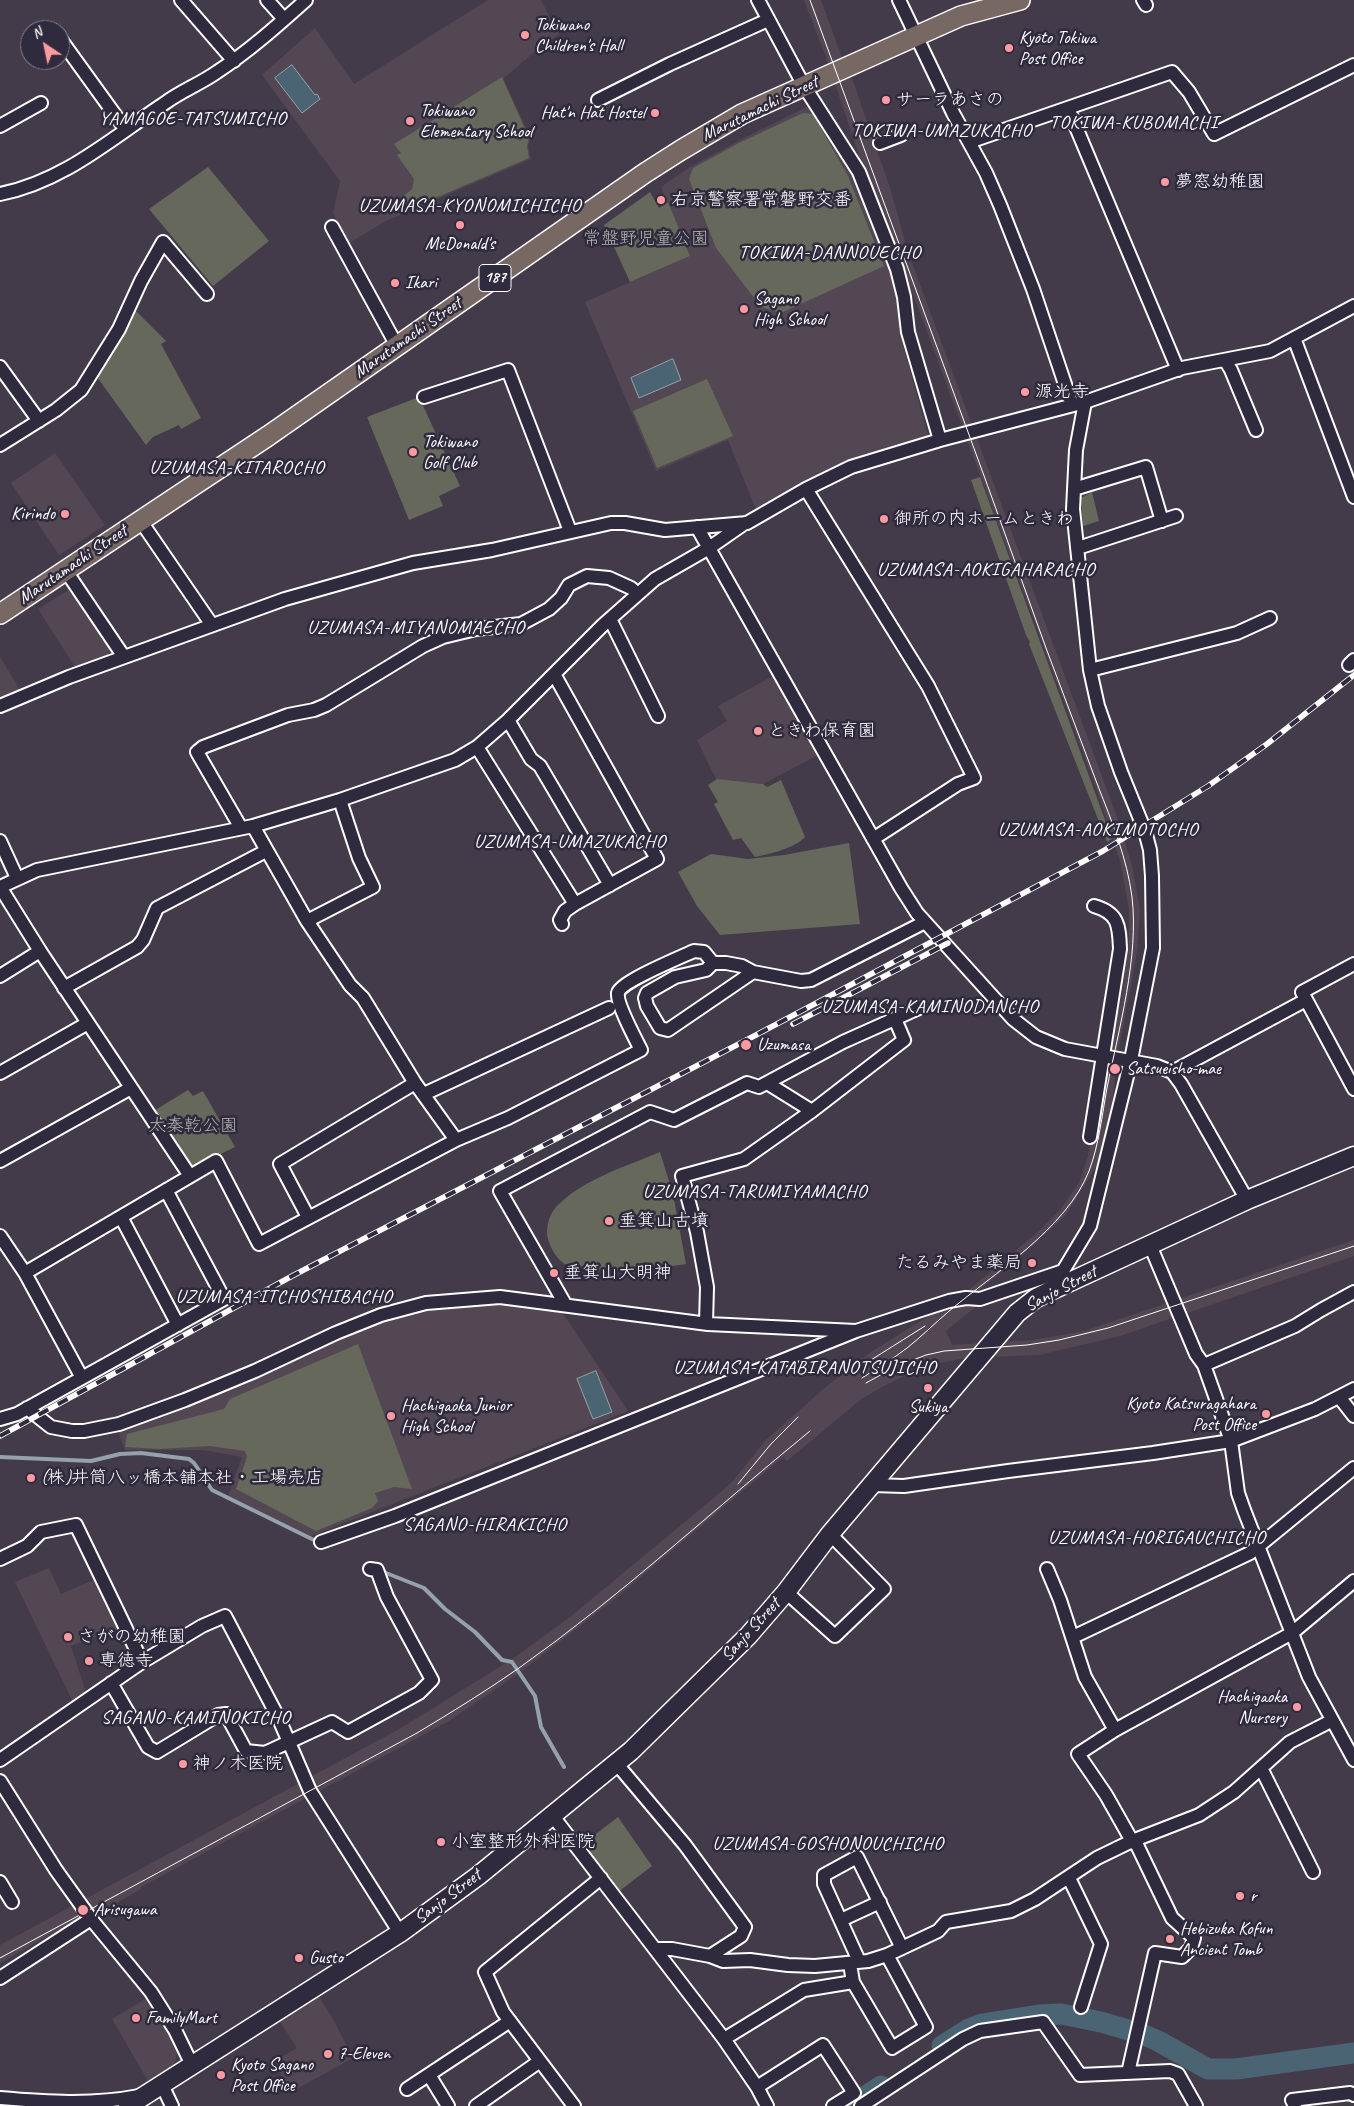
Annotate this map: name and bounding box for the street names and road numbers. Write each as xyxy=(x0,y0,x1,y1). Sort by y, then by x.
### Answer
street label: Marutamachi Street xyxy=(698,72,822,146)
road number: 187 xyxy=(479,264,511,292)
street label: Marutamachi Street xyxy=(350,293,466,383)
street label: Marutamachi Street xyxy=(14,521,132,609)
street label: Sanjo Street xyxy=(1021,1261,1101,1317)
street label: Sanjo Street xyxy=(717,1594,785,1666)
street label: Sanjo Street xyxy=(410,1865,486,1929)

